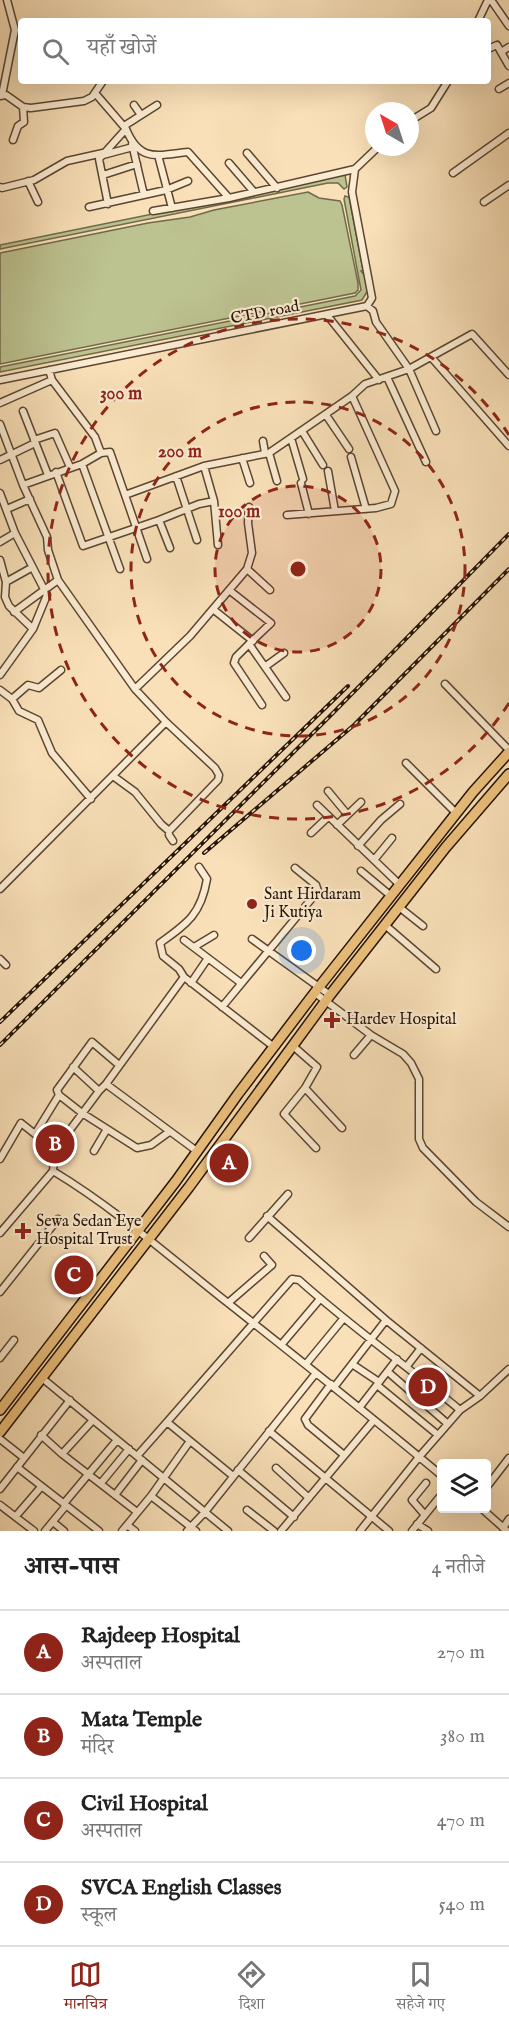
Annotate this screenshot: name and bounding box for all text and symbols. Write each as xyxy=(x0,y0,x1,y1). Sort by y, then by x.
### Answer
search box xyxy=(18,18,491,84)
text: यहाँ खोजें xyxy=(87,34,156,62)
icon: search xyxy=(39,35,72,68)
north arrow xyxy=(365,102,419,156)
street label: CTD road xyxy=(229,296,301,329)
text: 300 m xyxy=(100,383,142,406)
text: 200 m xyxy=(158,441,202,464)
text: 100 m xyxy=(218,501,260,524)
centre of rings xyxy=(288,559,308,579)
place label: Sant Hirdaram Ji Kutiya xyxy=(262,885,361,923)
marker: Sant Hirdaram Ji Kutiya xyxy=(245,897,259,911)
your location xyxy=(287,936,316,965)
place label: Hardev Hospital xyxy=(346,1010,457,1030)
marker: Hardev Hospital xyxy=(323,1011,341,1029)
pin: B xyxy=(36,1122,74,1166)
pin: A xyxy=(210,1140,248,1186)
place label: Sewa Sedan Eye Hospital Trust xyxy=(36,1212,141,1250)
marker: Sewa Sedan Eye Hospital Trust xyxy=(14,1222,32,1240)
pin: C xyxy=(54,1252,94,1298)
pin: D xyxy=(408,1364,448,1410)
map controls xyxy=(437,1459,491,1513)
button: layers xyxy=(437,1459,491,1513)
text: आस-पास xyxy=(24,1550,119,1583)
text: 4 नतीजे xyxy=(432,1555,485,1580)
text: Rajdeep Hospital xyxy=(81,1622,240,1650)
text: A xyxy=(37,1640,50,1665)
text: 270 m xyxy=(437,1640,485,1665)
text: अस्पताल xyxy=(81,1651,142,1676)
text: Mata Temple xyxy=(81,1706,202,1734)
text: B xyxy=(37,1724,50,1749)
text: 380 m xyxy=(440,1724,485,1749)
text: मंदिर xyxy=(81,1735,114,1760)
text: Civil Hospital xyxy=(81,1790,208,1818)
text: C xyxy=(36,1808,51,1833)
text: 470 m xyxy=(437,1808,485,1833)
text: अस्पताल xyxy=(81,1819,142,1844)
text: SVCA English Classes xyxy=(81,1874,281,1902)
text: D xyxy=(35,1892,52,1917)
text: 540 m xyxy=(438,1892,485,1917)
text: स्कूल xyxy=(81,1903,117,1928)
tab: मानचित्र xyxy=(64,1958,107,2019)
tab: दिशा xyxy=(235,1958,268,2019)
tab: सहेजे गए xyxy=(396,1958,445,2019)

